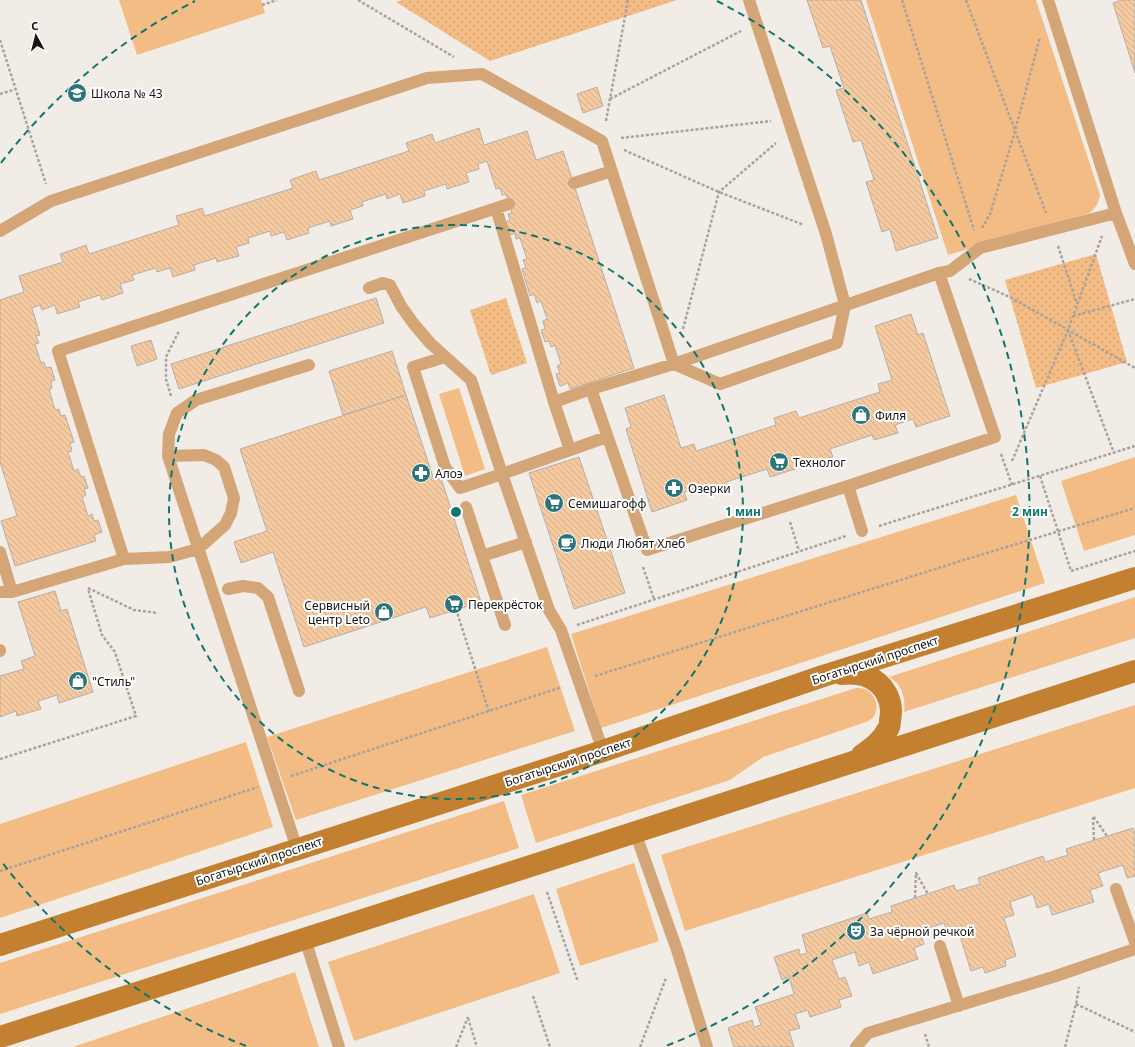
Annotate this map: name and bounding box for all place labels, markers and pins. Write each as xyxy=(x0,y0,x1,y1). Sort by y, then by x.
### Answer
school or university icon: Школа № 43 xyxy=(66,82,88,104)
place label: Школа № 43 xyxy=(91,85,163,102)
shop icon: Филя xyxy=(850,404,872,426)
place label: Филя xyxy=(875,407,906,424)
supermarket icon: Технолог xyxy=(768,451,790,473)
place label: Технолог xyxy=(793,454,846,471)
pharmacy icon: Алоэ xyxy=(410,462,432,484)
place label: Алоэ xyxy=(435,465,463,482)
pharmacy icon: Озерки xyxy=(663,477,685,499)
place label: Озерки xyxy=(688,480,731,497)
supermarket icon: Семишагофф xyxy=(543,492,565,514)
place label: Семишагофф xyxy=(568,495,646,512)
centre of rings xyxy=(449,505,463,519)
cafe icon: Люди Любят Хлеб xyxy=(556,532,578,554)
place label: Люди Любят Хлеб xyxy=(581,535,685,552)
supermarket icon: Перекрёсток xyxy=(443,593,465,615)
place label: Перекрёсток xyxy=(468,596,543,613)
place label: Сервисный центр Leto xyxy=(304,597,370,628)
shop icon: Сервисный центр Leto xyxy=(373,601,395,623)
shop icon: "Стиль" xyxy=(67,670,89,692)
place label: "Стиль" xyxy=(92,673,135,690)
theatre icon: За чёрной речкой xyxy=(845,920,867,942)
place label: За чёрной речкой xyxy=(870,923,974,940)

